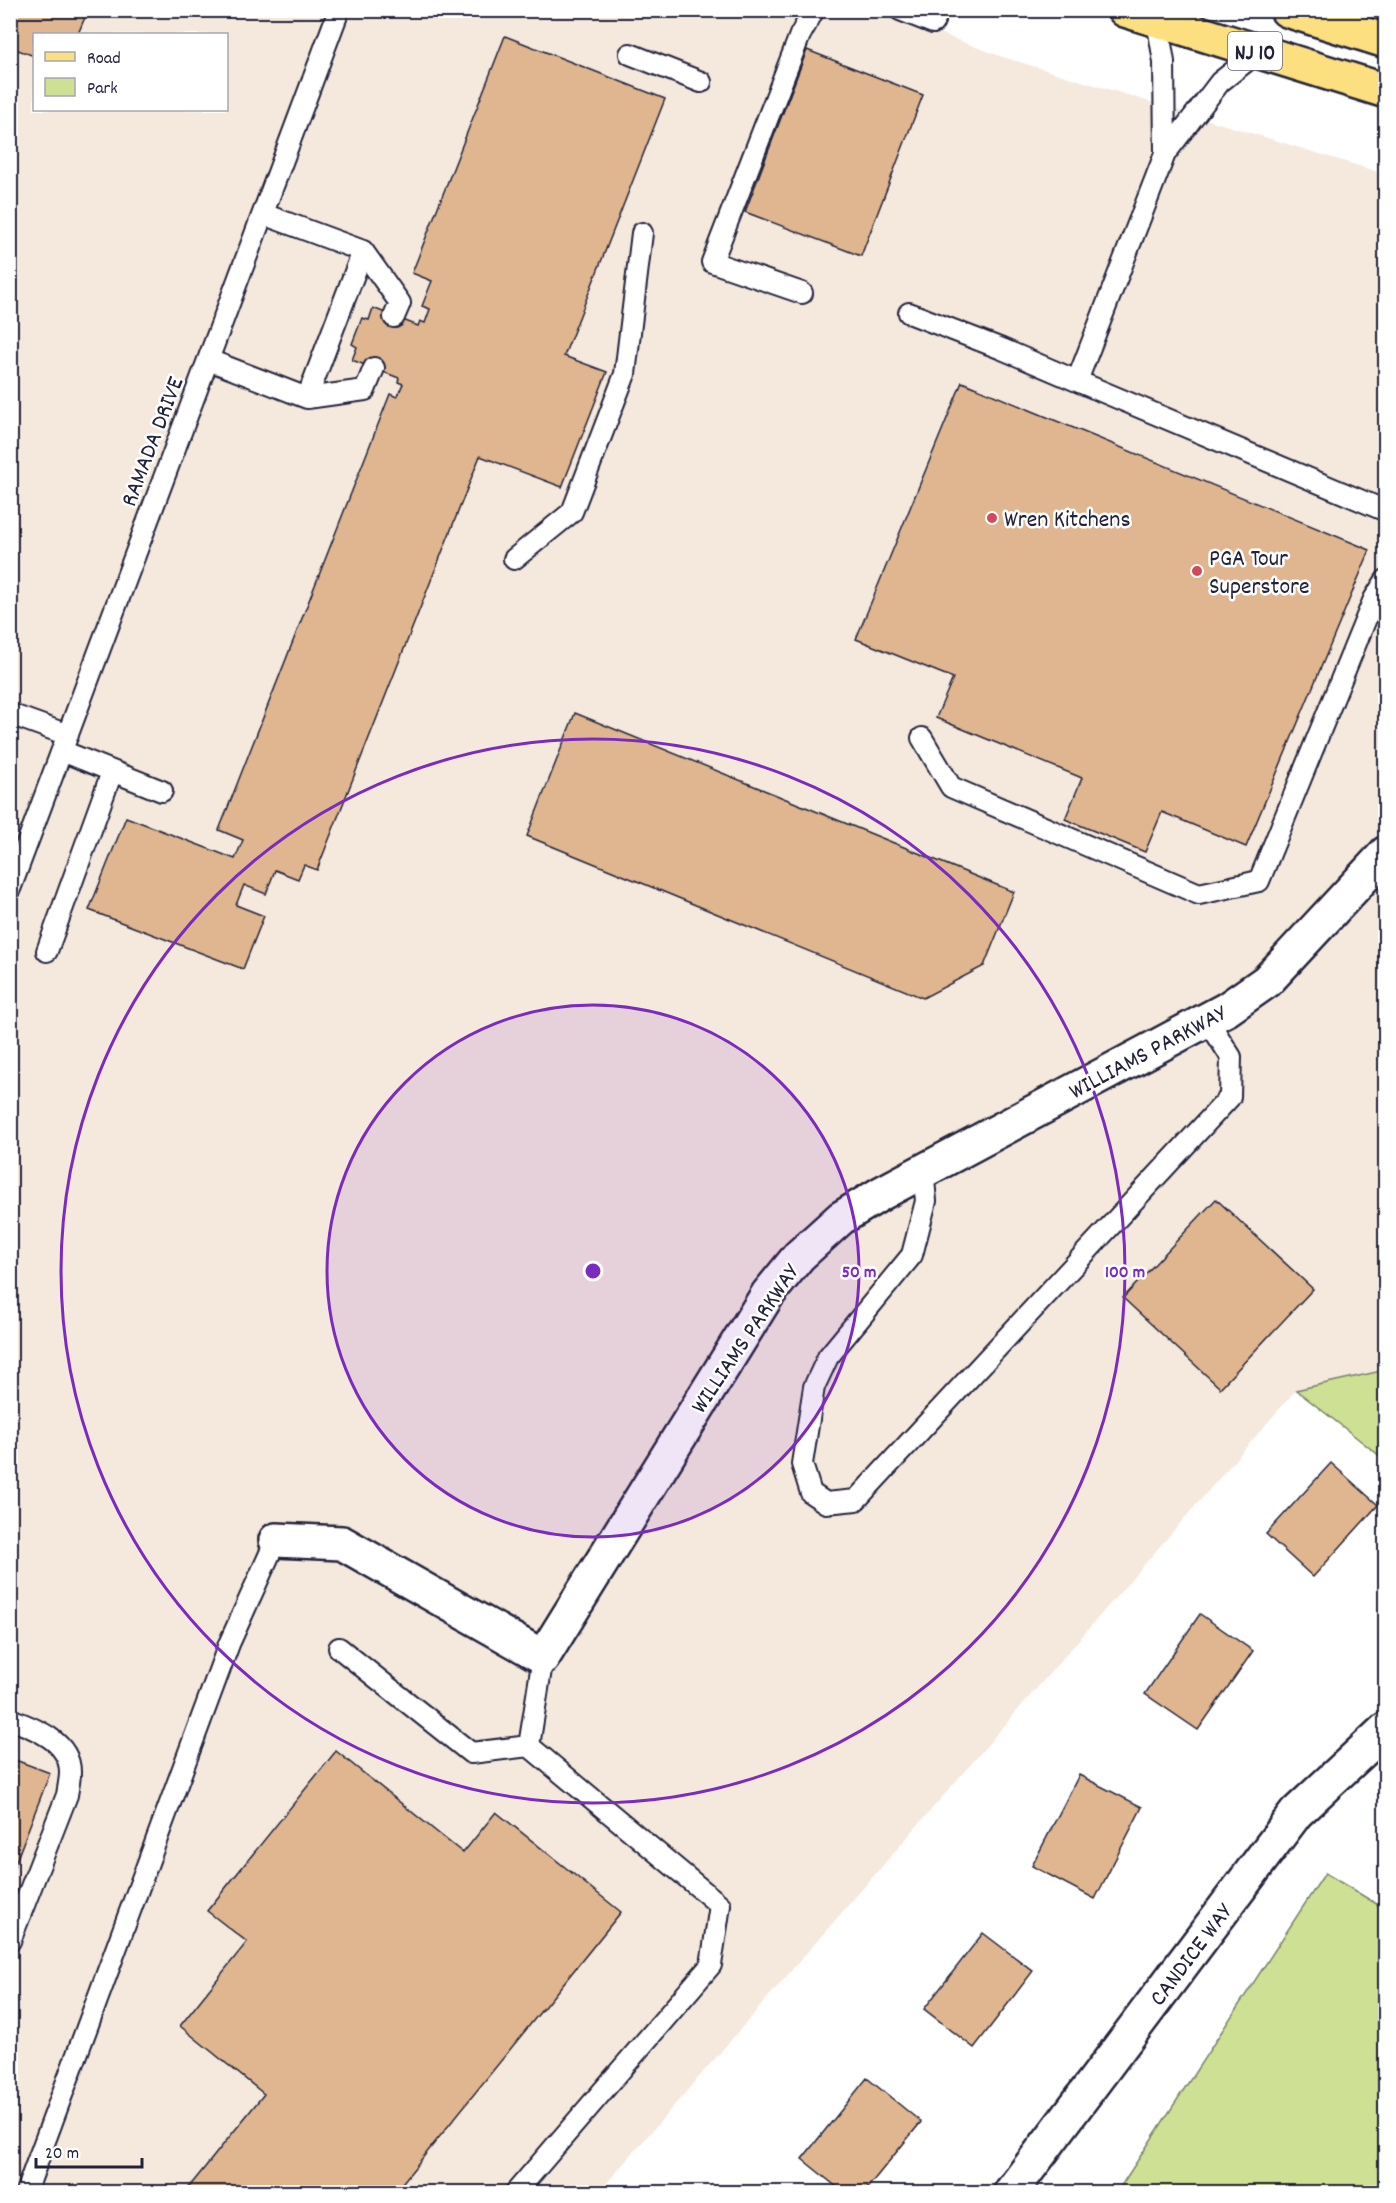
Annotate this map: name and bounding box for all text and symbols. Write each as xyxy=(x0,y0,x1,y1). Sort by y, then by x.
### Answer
road number: NJ 10 xyxy=(1228,32,1282,70)
legend xyxy=(33,33,228,111)
text: Road xyxy=(87,47,121,72)
text: Park xyxy=(87,77,118,102)
street label: RAMADA DRIVE xyxy=(113,372,194,512)
place label: Wren Kitchens xyxy=(1004,504,1131,538)
marker: Wren Kitchens xyxy=(985,511,999,525)
place label: PGA Tour Superstore xyxy=(1209,543,1310,605)
marker: PGA Tour Superstore xyxy=(1190,564,1204,578)
street label: WILLIAMS PARKWAY xyxy=(1064,997,1234,1109)
street label: WILLIAMS PARKWAY xyxy=(684,1257,810,1421)
centre of rings xyxy=(583,1261,603,1281)
text: 50 m xyxy=(842,1261,876,1286)
text: 100 m xyxy=(1105,1261,1145,1286)
street label: CANDICE WAY xyxy=(1143,1896,1243,2014)
scale bar xyxy=(36,2131,142,2169)
text: 20 m xyxy=(45,2142,79,2167)

